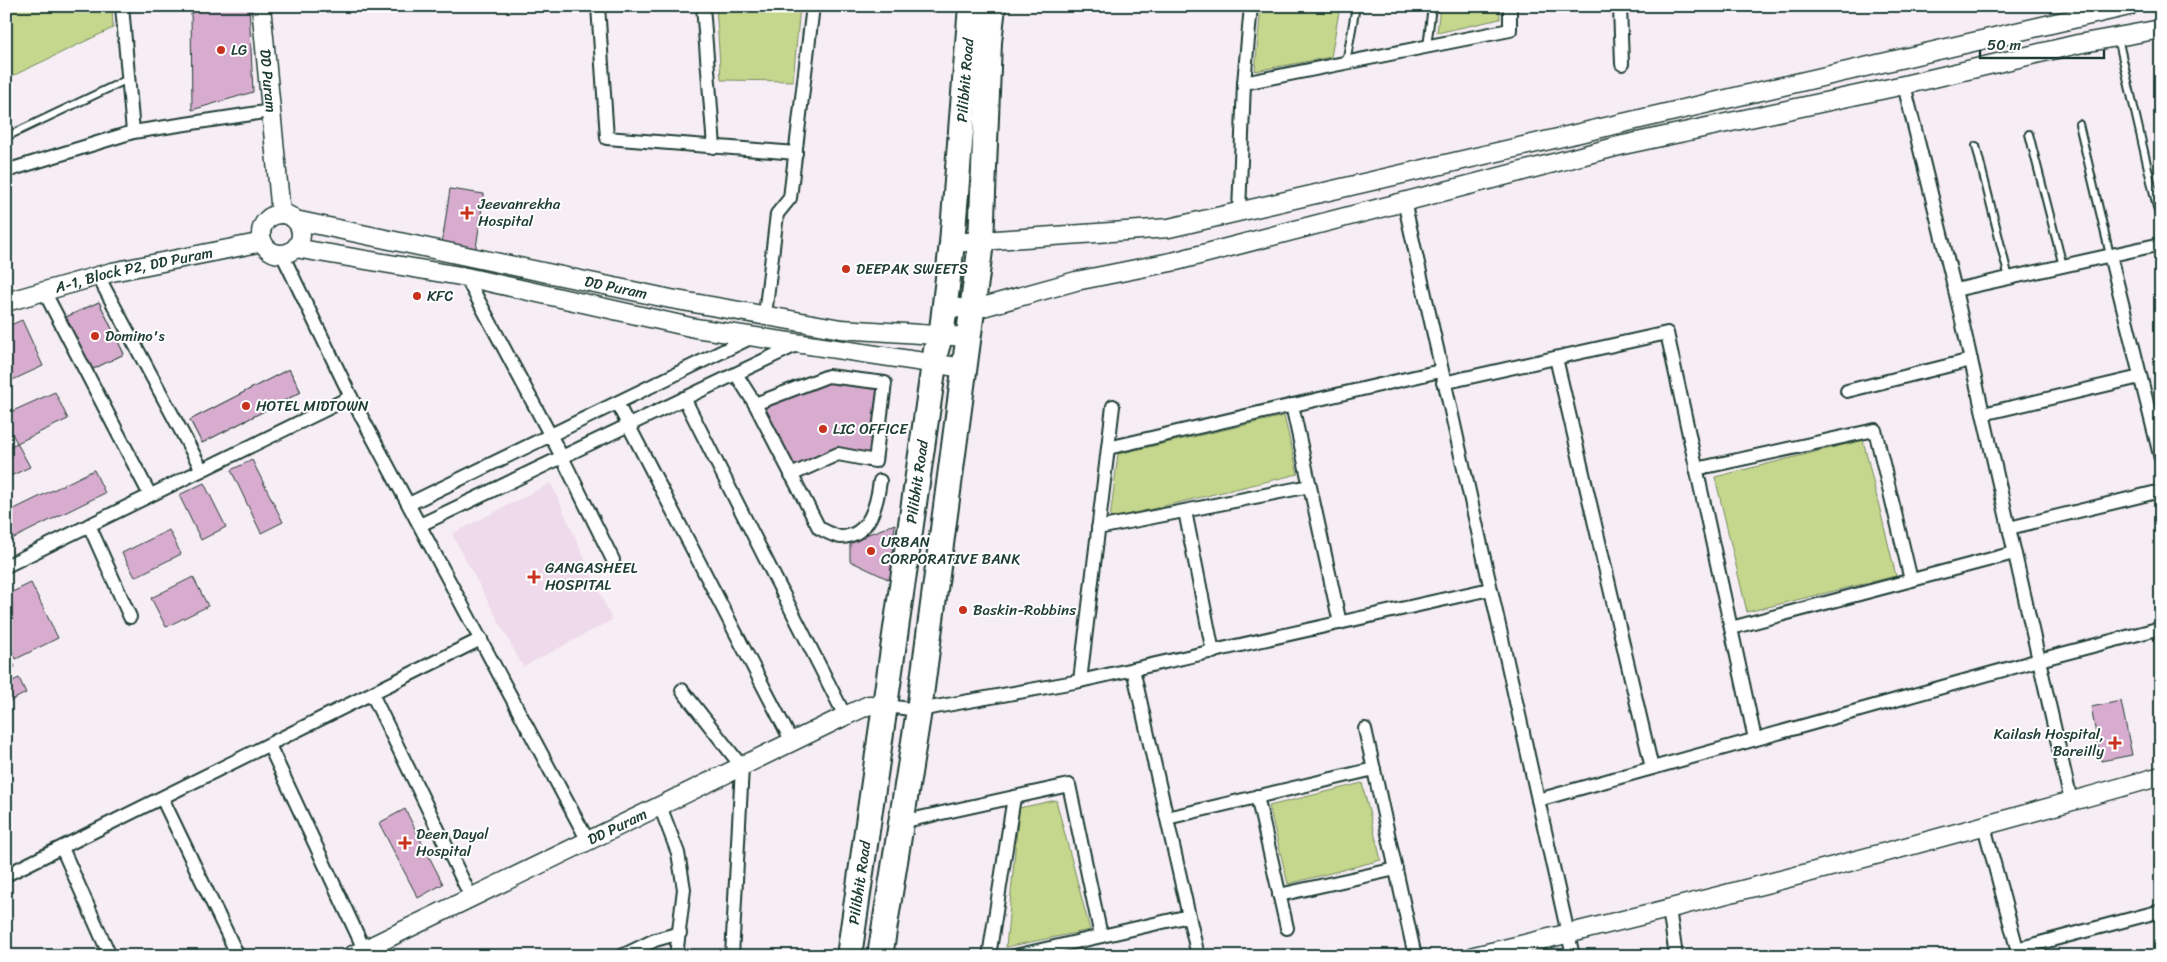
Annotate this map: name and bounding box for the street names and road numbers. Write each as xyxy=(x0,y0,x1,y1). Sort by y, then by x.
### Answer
street label: Pilibhit Road xyxy=(949,36,981,123)
street label: DD Puram xyxy=(252,48,284,114)
street label: A-1, Block P2, DD Puram xyxy=(51,239,215,301)
street label: DD Puram xyxy=(582,268,650,307)
street label: Pilibhit Road xyxy=(898,437,936,525)
street label: DD Puram xyxy=(583,801,652,852)
street label: Pilibhit Road xyxy=(841,838,879,926)

